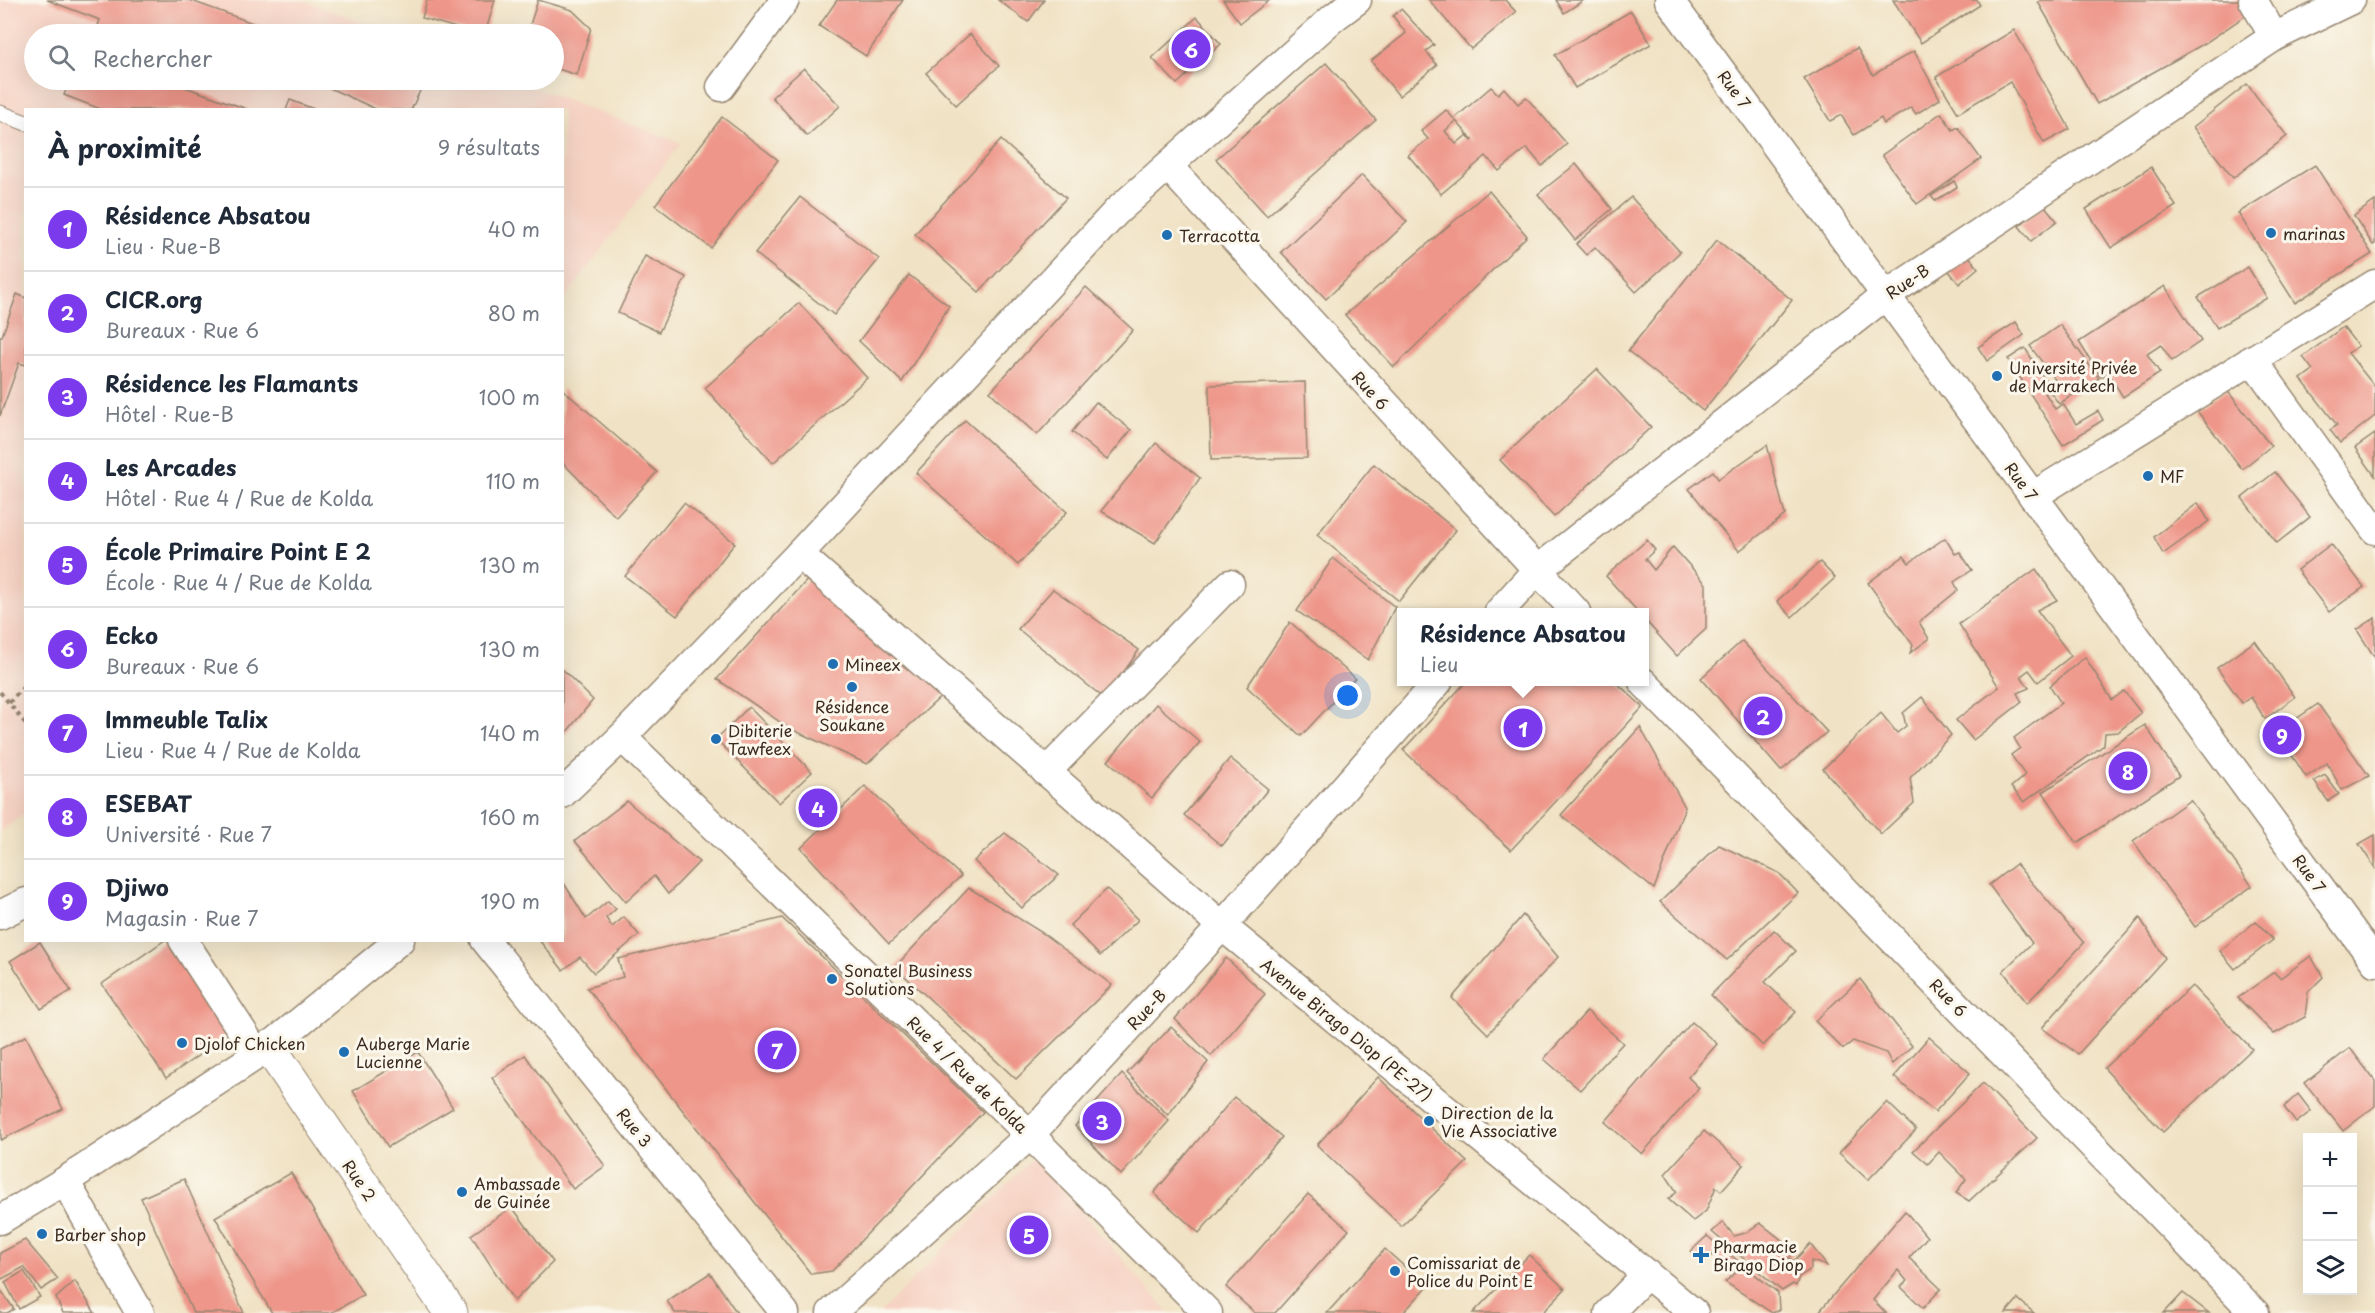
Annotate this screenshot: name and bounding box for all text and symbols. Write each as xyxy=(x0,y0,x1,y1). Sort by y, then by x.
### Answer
search box xyxy=(24,24,564,90)
pin: 6 xyxy=(1172,26,1210,72)
icon: search xyxy=(45,41,78,74)
text: Rechercher xyxy=(93,41,212,74)
street label: Rue 7 xyxy=(1713,65,1757,113)
text: À proximité xyxy=(48,128,202,167)
text: 9 résultats xyxy=(438,132,540,162)
text: Résidence Absatou xyxy=(105,198,311,231)
text: 1 xyxy=(63,214,72,244)
text: 40 m xyxy=(488,214,540,244)
place label: marinas xyxy=(2283,221,2345,245)
place label: Terracotta xyxy=(1179,223,1260,247)
marker: marinas xyxy=(2264,226,2278,240)
marker: Terracotta xyxy=(1160,228,1174,242)
text: Lieu · Rue-B xyxy=(105,231,221,261)
street label: Rue-B xyxy=(1880,258,1934,304)
text: CICR.org xyxy=(105,282,203,315)
text: 2 xyxy=(60,298,75,328)
text: 80 m xyxy=(488,298,540,328)
text: Bureaux · Rue 6 xyxy=(105,315,259,345)
place label: Université Privée de Marrakech xyxy=(2009,355,2138,397)
street label: Rue 6 xyxy=(1347,365,1395,415)
text: Résidence les Flamants xyxy=(105,366,358,399)
marker: Université Privée de Marrakech xyxy=(1990,369,2004,383)
text: 3 xyxy=(61,382,74,412)
text: 100 m xyxy=(479,382,540,412)
text: Hôtel · Rue-B xyxy=(105,399,234,429)
text: Les Arcades xyxy=(105,450,237,483)
street label: Rue 7 xyxy=(2000,457,2044,505)
place label: MF xyxy=(2160,464,2184,488)
text: 4 xyxy=(61,466,74,496)
text: 110 m xyxy=(486,466,540,496)
marker: MF xyxy=(2141,469,2155,483)
text: Hôtel · Rue 4 / Rue de Kolda xyxy=(105,483,373,513)
text: École Primaire Point E 2 xyxy=(105,534,371,567)
text: 5 xyxy=(61,550,74,580)
text: 130 m xyxy=(480,550,540,580)
text: École · Rue 4 / Rue de Kolda xyxy=(105,567,372,597)
popup xyxy=(1397,608,1649,686)
text: Résidence Absatou xyxy=(1420,616,1626,649)
text: Ecko xyxy=(105,618,158,651)
text: 6 xyxy=(60,634,75,664)
text: 130 m xyxy=(480,634,540,664)
text: Lieu xyxy=(1420,649,1458,679)
text: Bureaux · Rue 6 xyxy=(105,651,259,681)
place label: Mineex xyxy=(845,652,900,676)
marker: Mineex xyxy=(826,657,840,671)
marker: Résidence Soukane xyxy=(845,680,859,694)
your location xyxy=(1333,681,1362,710)
place label: Résidence Soukane xyxy=(815,694,889,736)
pin: 2 xyxy=(1744,694,1782,738)
text: Immeuble Talix xyxy=(105,702,268,735)
pin: 1 xyxy=(1504,706,1543,750)
pin: 9 xyxy=(2262,712,2302,758)
text: 7 xyxy=(62,718,73,748)
text: 140 m xyxy=(480,718,540,748)
place label: Dibiterie Tawfeex xyxy=(728,718,792,760)
marker: Dibiterie Tawfeex xyxy=(709,732,723,746)
text: Lieu · Rue 4 / Rue de Kolda xyxy=(105,735,360,765)
pin: 8 xyxy=(2108,748,2148,794)
text: ESEBAT xyxy=(105,786,192,819)
pin: 4 xyxy=(798,786,838,830)
text: 8 xyxy=(61,802,74,832)
text: 160 m xyxy=(480,802,540,832)
text: Université · Rue 7 xyxy=(105,819,272,849)
street label: Rue 7 xyxy=(2288,849,2332,897)
text: Djiwo xyxy=(105,870,169,903)
text: 9 xyxy=(62,886,73,916)
text: 190 m xyxy=(481,886,540,916)
text: Magasin · Rue 7 xyxy=(105,903,258,933)
street label: Avenue Birago Diop (PE-27) xyxy=(1256,952,1438,1106)
place label: Sonatel Business Solutions xyxy=(844,958,972,1000)
marker: Sonatel Business Solutions xyxy=(825,972,839,986)
street label: Rue 6 xyxy=(1925,973,1973,1021)
street label: Rue-B xyxy=(1121,983,1171,1035)
street label: Rue 4 / Rue de Kolda xyxy=(902,1010,1034,1138)
pin: 7 xyxy=(758,1028,796,1072)
place label: Djolof Chicken xyxy=(194,1031,305,1055)
place label: Auberge Marie Lucienne xyxy=(356,1031,470,1073)
marker: Djolof Chicken xyxy=(175,1036,189,1050)
marker: Auberge Marie Lucienne xyxy=(337,1045,351,1059)
pin: 3 xyxy=(1082,1098,1122,1144)
place label: Direction de la Vie Associative xyxy=(1441,1100,1557,1142)
street label: Rue 3 xyxy=(612,1102,658,1152)
marker: Direction de la Vie Associative xyxy=(1422,1114,1436,1128)
map controls xyxy=(2303,1133,2357,1295)
button: + xyxy=(2303,1133,2357,1187)
street label: Rue 2 xyxy=(337,1155,383,1205)
place label: Ambassade de Guinée xyxy=(474,1171,560,1213)
marker: Ambassade de Guinée xyxy=(455,1185,469,1199)
button: − xyxy=(2303,1187,2357,1241)
pin: 5 xyxy=(1010,1212,1048,1258)
place label: Barber shop xyxy=(54,1222,146,1246)
marker: Barber shop xyxy=(35,1227,49,1241)
place label: Pharmacie Birago Diop xyxy=(1713,1234,1804,1276)
button: layers xyxy=(2303,1241,2357,1295)
marker: Pharmacie Birago Diop xyxy=(1694,1248,1708,1262)
place label: Comissariat de Police du Point E xyxy=(1407,1250,1534,1292)
marker: Comissariat de Police du Point E xyxy=(1388,1264,1402,1278)

